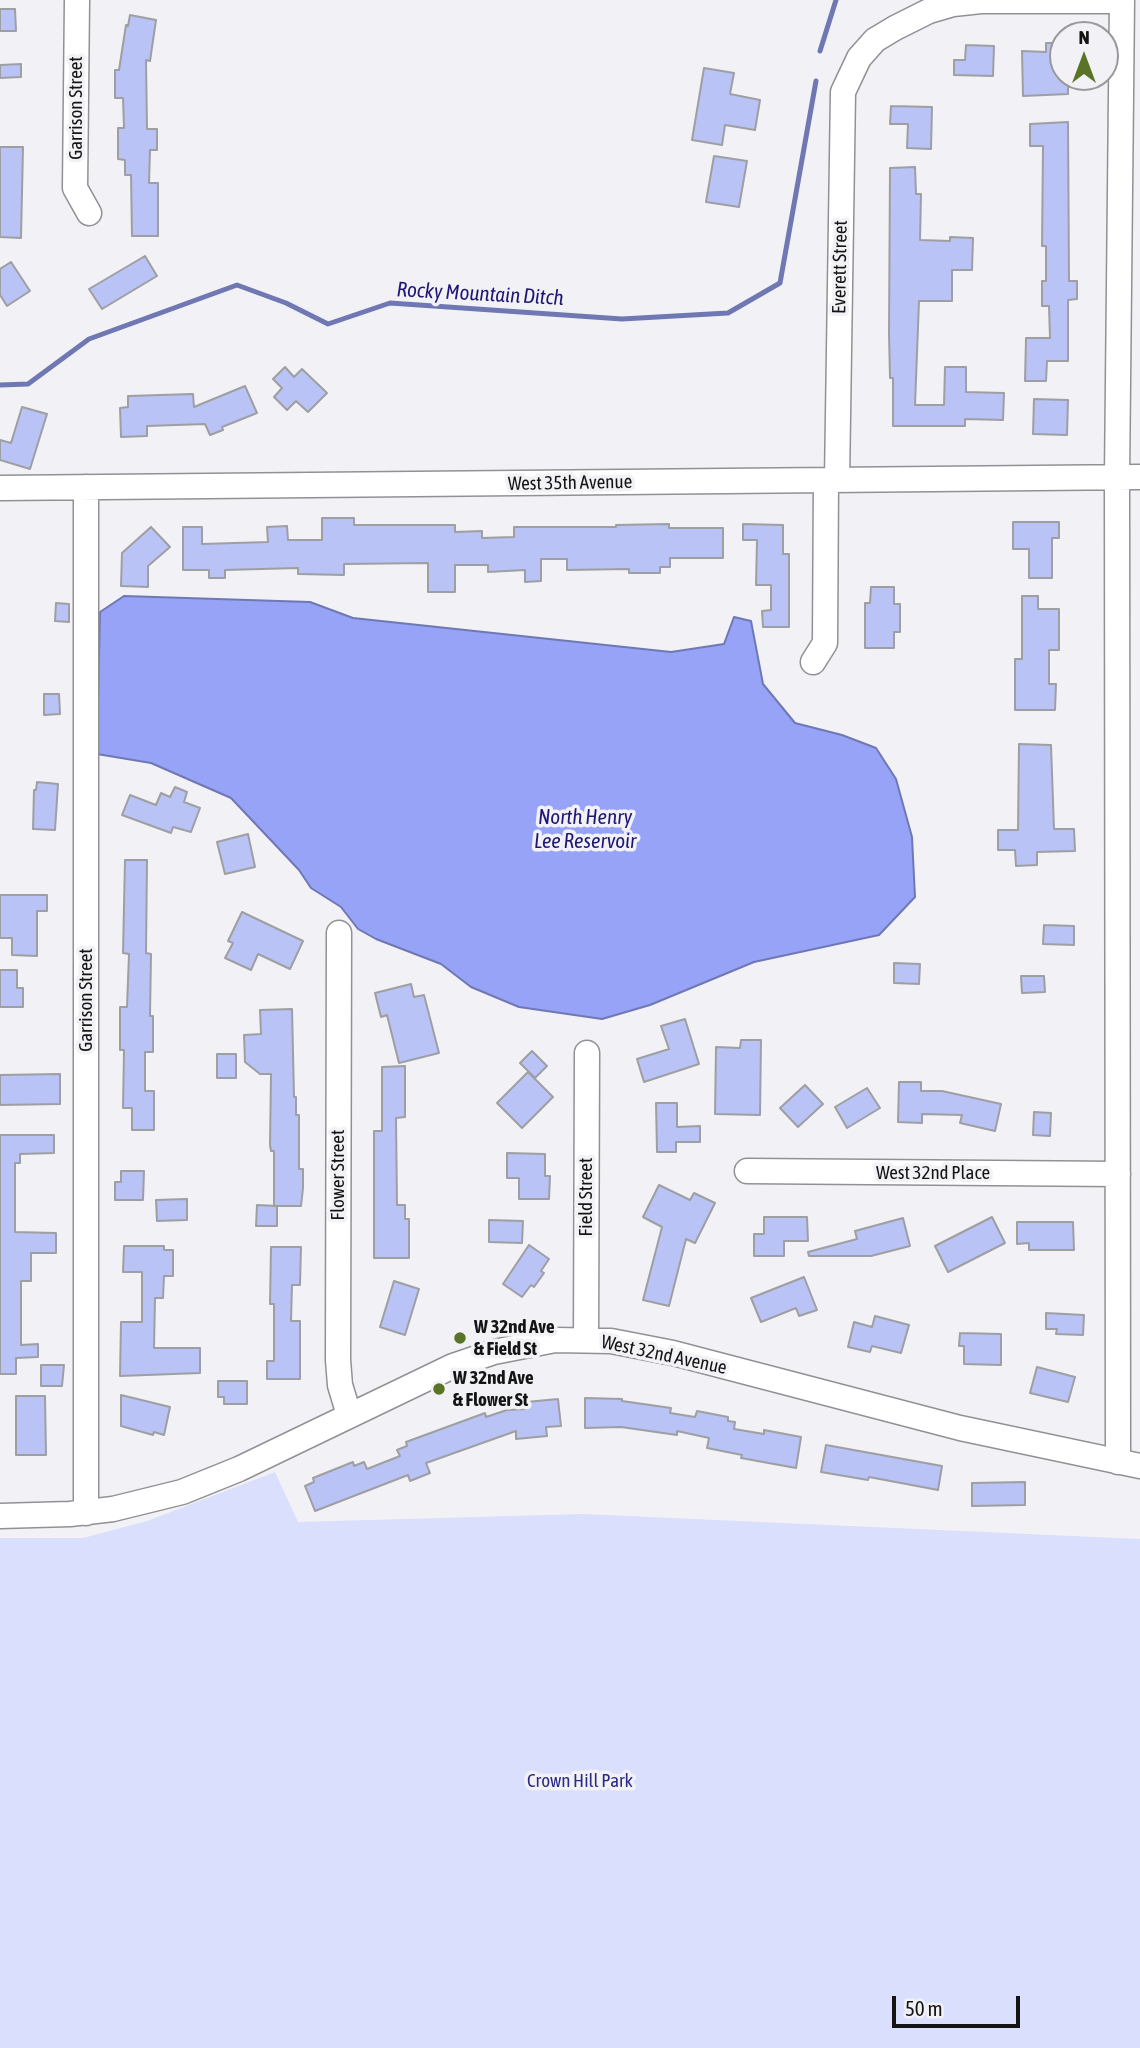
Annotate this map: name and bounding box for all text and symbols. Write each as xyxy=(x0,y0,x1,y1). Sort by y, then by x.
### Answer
north arrow xyxy=(1049,21,1119,91)
text: N xyxy=(1078,26,1090,48)
street label: Garrison Street xyxy=(65,56,87,160)
street label: Everett Street xyxy=(828,220,852,314)
water label: Rocky Mountain Ditch xyxy=(396,277,564,311)
street label: West 35th Avenue xyxy=(508,471,632,495)
water label: North Henry Lee Reservoir xyxy=(534,804,636,854)
street label: Garrison Street xyxy=(75,948,97,1052)
street label: Flower Street xyxy=(327,1130,349,1220)
street label: Field Street xyxy=(575,1158,597,1236)
street label: West 32nd Place xyxy=(876,1162,990,1184)
place label: W 32nd Ave & Field St xyxy=(474,1316,555,1360)
marker: W 32nd Ave & Field St xyxy=(452,1330,468,1346)
street label: West 32nd Avenue xyxy=(599,1331,729,1379)
place label: W 32nd Ave & Flower St xyxy=(453,1367,534,1411)
marker: W 32nd Ave & Flower St xyxy=(431,1381,447,1397)
park label: Crown Hill Park xyxy=(527,1770,633,1792)
scale bar xyxy=(895,1982,1023,2026)
text: 50 m xyxy=(905,1996,943,2020)

